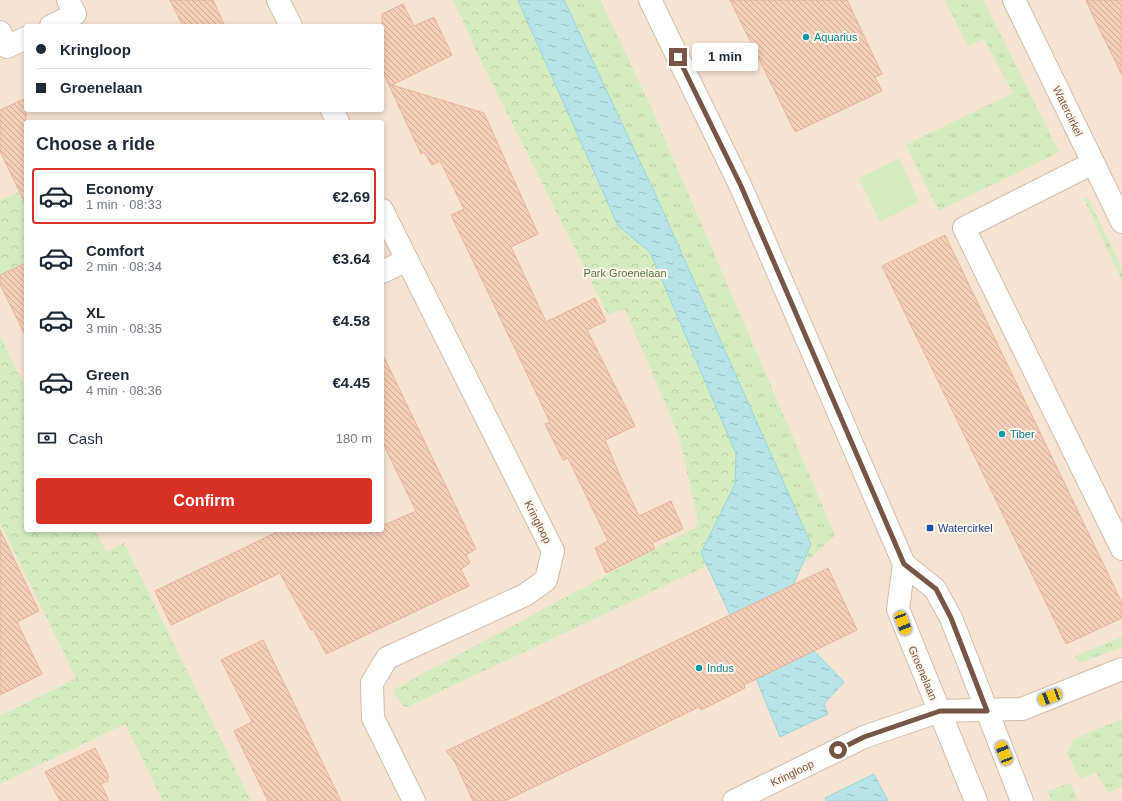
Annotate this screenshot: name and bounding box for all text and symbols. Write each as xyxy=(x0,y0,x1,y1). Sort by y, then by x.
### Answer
place label: Aquarius xyxy=(814,31,858,43)
marker: Aquarius xyxy=(801,32,811,42)
text: Kringloop xyxy=(60,41,131,58)
callout: 1 min xyxy=(692,43,758,71)
route end xyxy=(669,48,687,66)
text: 1 min xyxy=(708,49,742,64)
text: Groenelaan xyxy=(60,79,143,96)
street label: Watercirkel xyxy=(1051,84,1085,138)
text: Choose a ride xyxy=(36,134,155,154)
icon: car xyxy=(38,178,74,214)
text: Economy xyxy=(86,180,154,197)
text: €2.69 xyxy=(332,188,370,205)
text: 1 min · 08:33 xyxy=(86,197,162,212)
icon: car xyxy=(38,240,74,276)
text: Comfort xyxy=(86,242,144,259)
text: €3.64 xyxy=(332,250,370,267)
text: 2 min · 08:34 xyxy=(86,259,162,274)
park label: Park Groenelaan xyxy=(583,267,667,279)
icon: car xyxy=(38,302,74,338)
text: XL xyxy=(86,304,105,321)
text: €4.58 xyxy=(332,312,370,329)
text: 3 min · 08:35 xyxy=(86,321,162,336)
icon: car xyxy=(38,364,74,400)
text: Green xyxy=(86,366,129,383)
text: €4.45 xyxy=(332,374,370,391)
text: 4 min · 08:36 xyxy=(86,383,162,398)
icon: cash xyxy=(36,427,58,449)
place label: Tiber xyxy=(1010,428,1035,440)
marker: Tiber xyxy=(997,429,1007,439)
text: Cash xyxy=(68,430,103,447)
text: 180 m xyxy=(336,431,372,446)
button: Confirm xyxy=(36,478,372,524)
street label: Kringloop xyxy=(522,499,554,545)
place label: Watercirkel xyxy=(938,522,993,534)
marker: Watercirkel xyxy=(925,523,935,533)
car xyxy=(893,610,913,636)
street label: Groenelaan xyxy=(906,644,940,702)
place label: Indus xyxy=(707,662,734,674)
marker: Indus xyxy=(694,663,704,673)
car xyxy=(1037,687,1063,707)
car xyxy=(994,740,1014,766)
route start xyxy=(829,741,847,759)
street label: Kringloop xyxy=(768,757,816,789)

